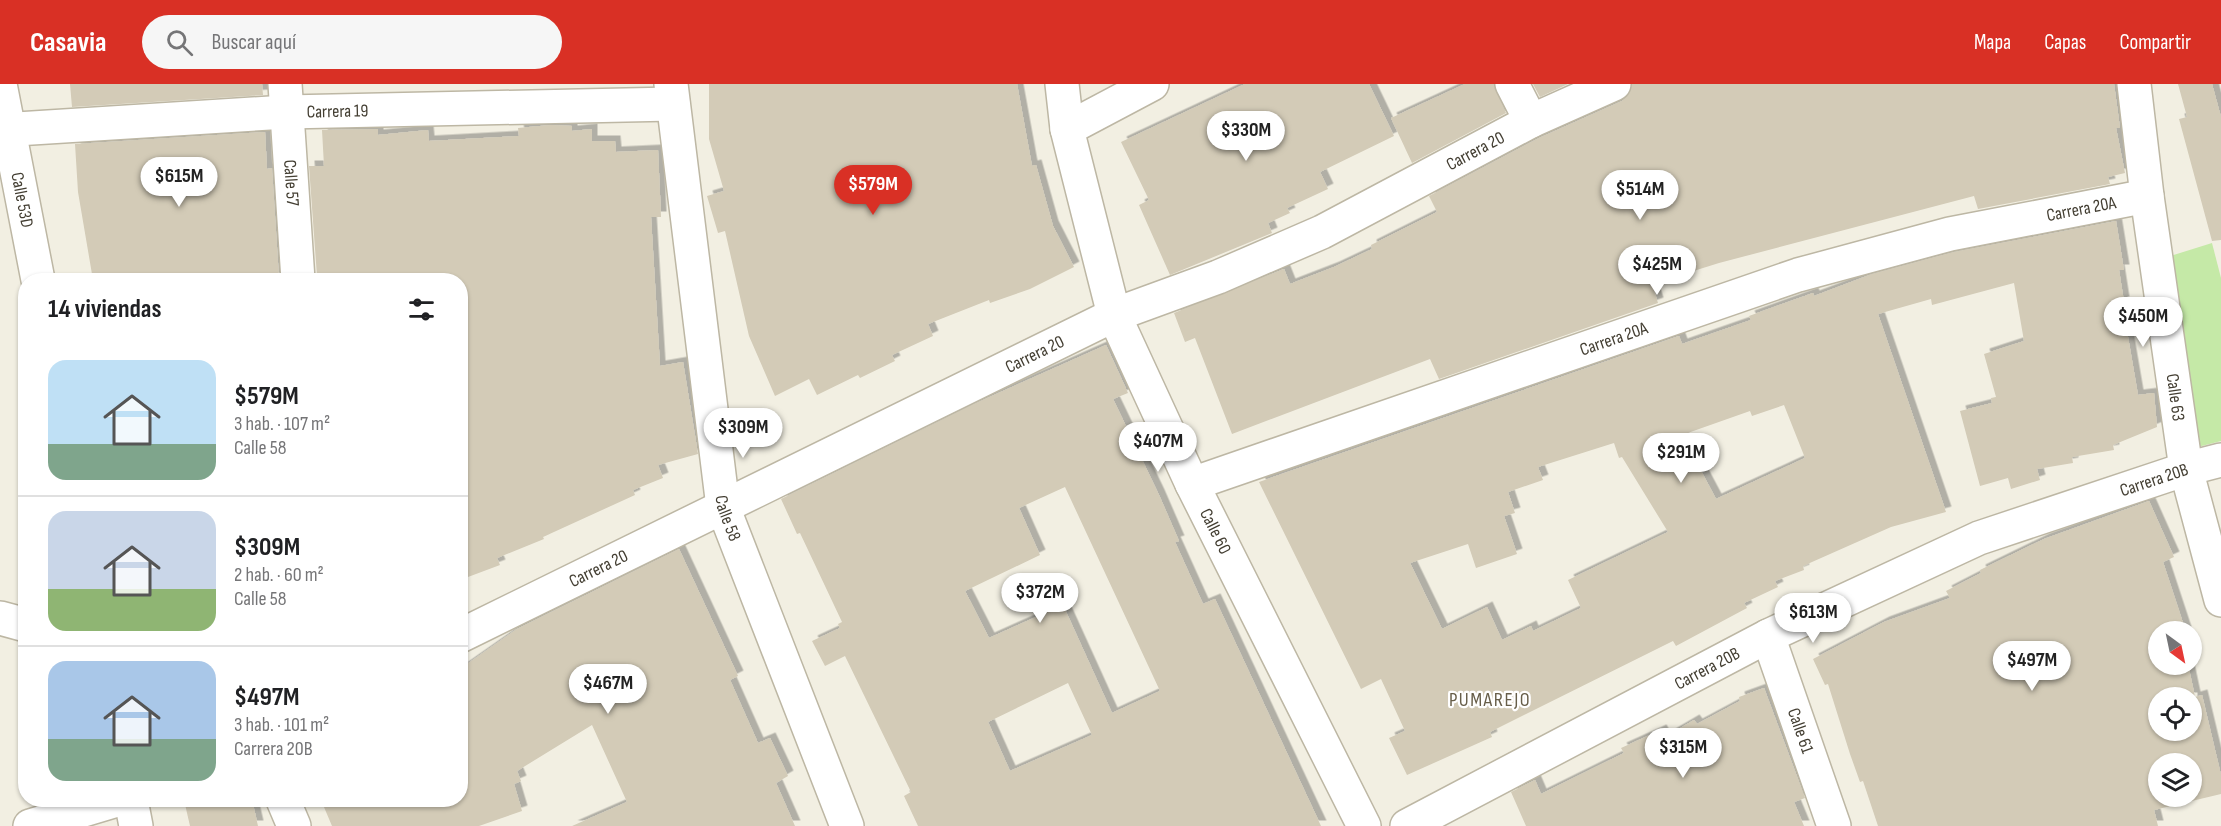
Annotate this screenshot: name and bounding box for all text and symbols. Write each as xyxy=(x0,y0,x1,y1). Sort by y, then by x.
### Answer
search box xyxy=(142,15,562,69)
text: Casavia xyxy=(30,26,106,59)
icon: search xyxy=(163,26,196,59)
text: Buscar aquí xyxy=(211,29,296,56)
text: Mapa xyxy=(1974,30,2011,55)
text: Capas xyxy=(2044,30,2086,55)
text: Compartir xyxy=(2119,30,2191,55)
street label: Carrera 19 xyxy=(306,100,369,123)
pin: $330M xyxy=(1204,111,1288,162)
text: $330M xyxy=(1221,118,1271,142)
street label: Carrera 20 xyxy=(1443,127,1508,175)
pin: $615M xyxy=(137,157,221,208)
street label: Calle 57 xyxy=(279,159,303,208)
text: $615M xyxy=(155,164,203,188)
pin: $579M xyxy=(831,165,915,216)
pin: $514M xyxy=(1598,170,1682,221)
street label: Calle 53D xyxy=(6,171,38,229)
text: $579M xyxy=(848,172,898,196)
text: $514M xyxy=(1616,177,1664,201)
street label: Carrera 20A xyxy=(2045,192,2118,226)
pin: $425M xyxy=(1615,245,1699,296)
text: $425M xyxy=(1632,252,1682,276)
icon: filters xyxy=(405,293,438,326)
text: 14 viviendas xyxy=(48,294,161,325)
pin: $450M xyxy=(2101,297,2185,348)
text: $450M xyxy=(2118,304,2168,328)
street label: Carrera 20A xyxy=(1577,318,1651,360)
street label: Carrera 20 xyxy=(1002,331,1068,378)
street label: Calle 63 xyxy=(2161,372,2189,422)
text: $579M xyxy=(234,381,299,412)
icon: home xyxy=(96,384,168,456)
pin: $309M xyxy=(701,408,785,459)
text: 3 hab. · 107 m² xyxy=(234,412,330,436)
text: $309M xyxy=(718,415,768,439)
pin: $407M xyxy=(1116,422,1200,473)
text: $407M xyxy=(1133,429,1183,453)
pin: $291M xyxy=(1639,433,1723,484)
text: Calle 58 xyxy=(234,436,287,460)
text: $291M xyxy=(1657,440,1705,464)
street label: Carrera 20B xyxy=(2117,459,2191,501)
street label: Calle 58 xyxy=(711,494,745,544)
street label: Calle 60 xyxy=(1195,505,1235,558)
text: $309M xyxy=(234,532,300,563)
icon: home xyxy=(96,535,168,607)
street label: Carrera 20 xyxy=(566,545,631,592)
text: 2 hab. · 60 m² xyxy=(234,563,324,587)
pin: $372M xyxy=(998,573,1082,624)
text: $372M xyxy=(1015,580,1065,604)
text: Calle 58 xyxy=(234,587,287,611)
pin: $613M xyxy=(1771,593,1855,644)
text: $613M xyxy=(1788,600,1838,624)
north arrow xyxy=(2148,621,2202,675)
map controls xyxy=(2148,621,2202,807)
pin: $497M xyxy=(1990,641,2074,692)
street label: Carrera 20B xyxy=(1671,643,1743,694)
text: $497M xyxy=(2007,648,2057,672)
pin: $467M xyxy=(566,664,650,715)
text: $467M xyxy=(583,671,633,695)
text: $497M xyxy=(234,682,300,713)
icon: home xyxy=(96,685,168,757)
button: locate xyxy=(2148,687,2202,741)
district label: PUMAREJO xyxy=(1449,688,1531,712)
street label: Calle 61 xyxy=(1783,705,1818,757)
text: 3 hab. · 101 m² xyxy=(234,713,329,737)
pin: $315M xyxy=(1641,728,1725,779)
text: $315M xyxy=(1659,735,1707,759)
text: Carrera 20B xyxy=(234,737,313,761)
button: layers xyxy=(2148,753,2202,807)

